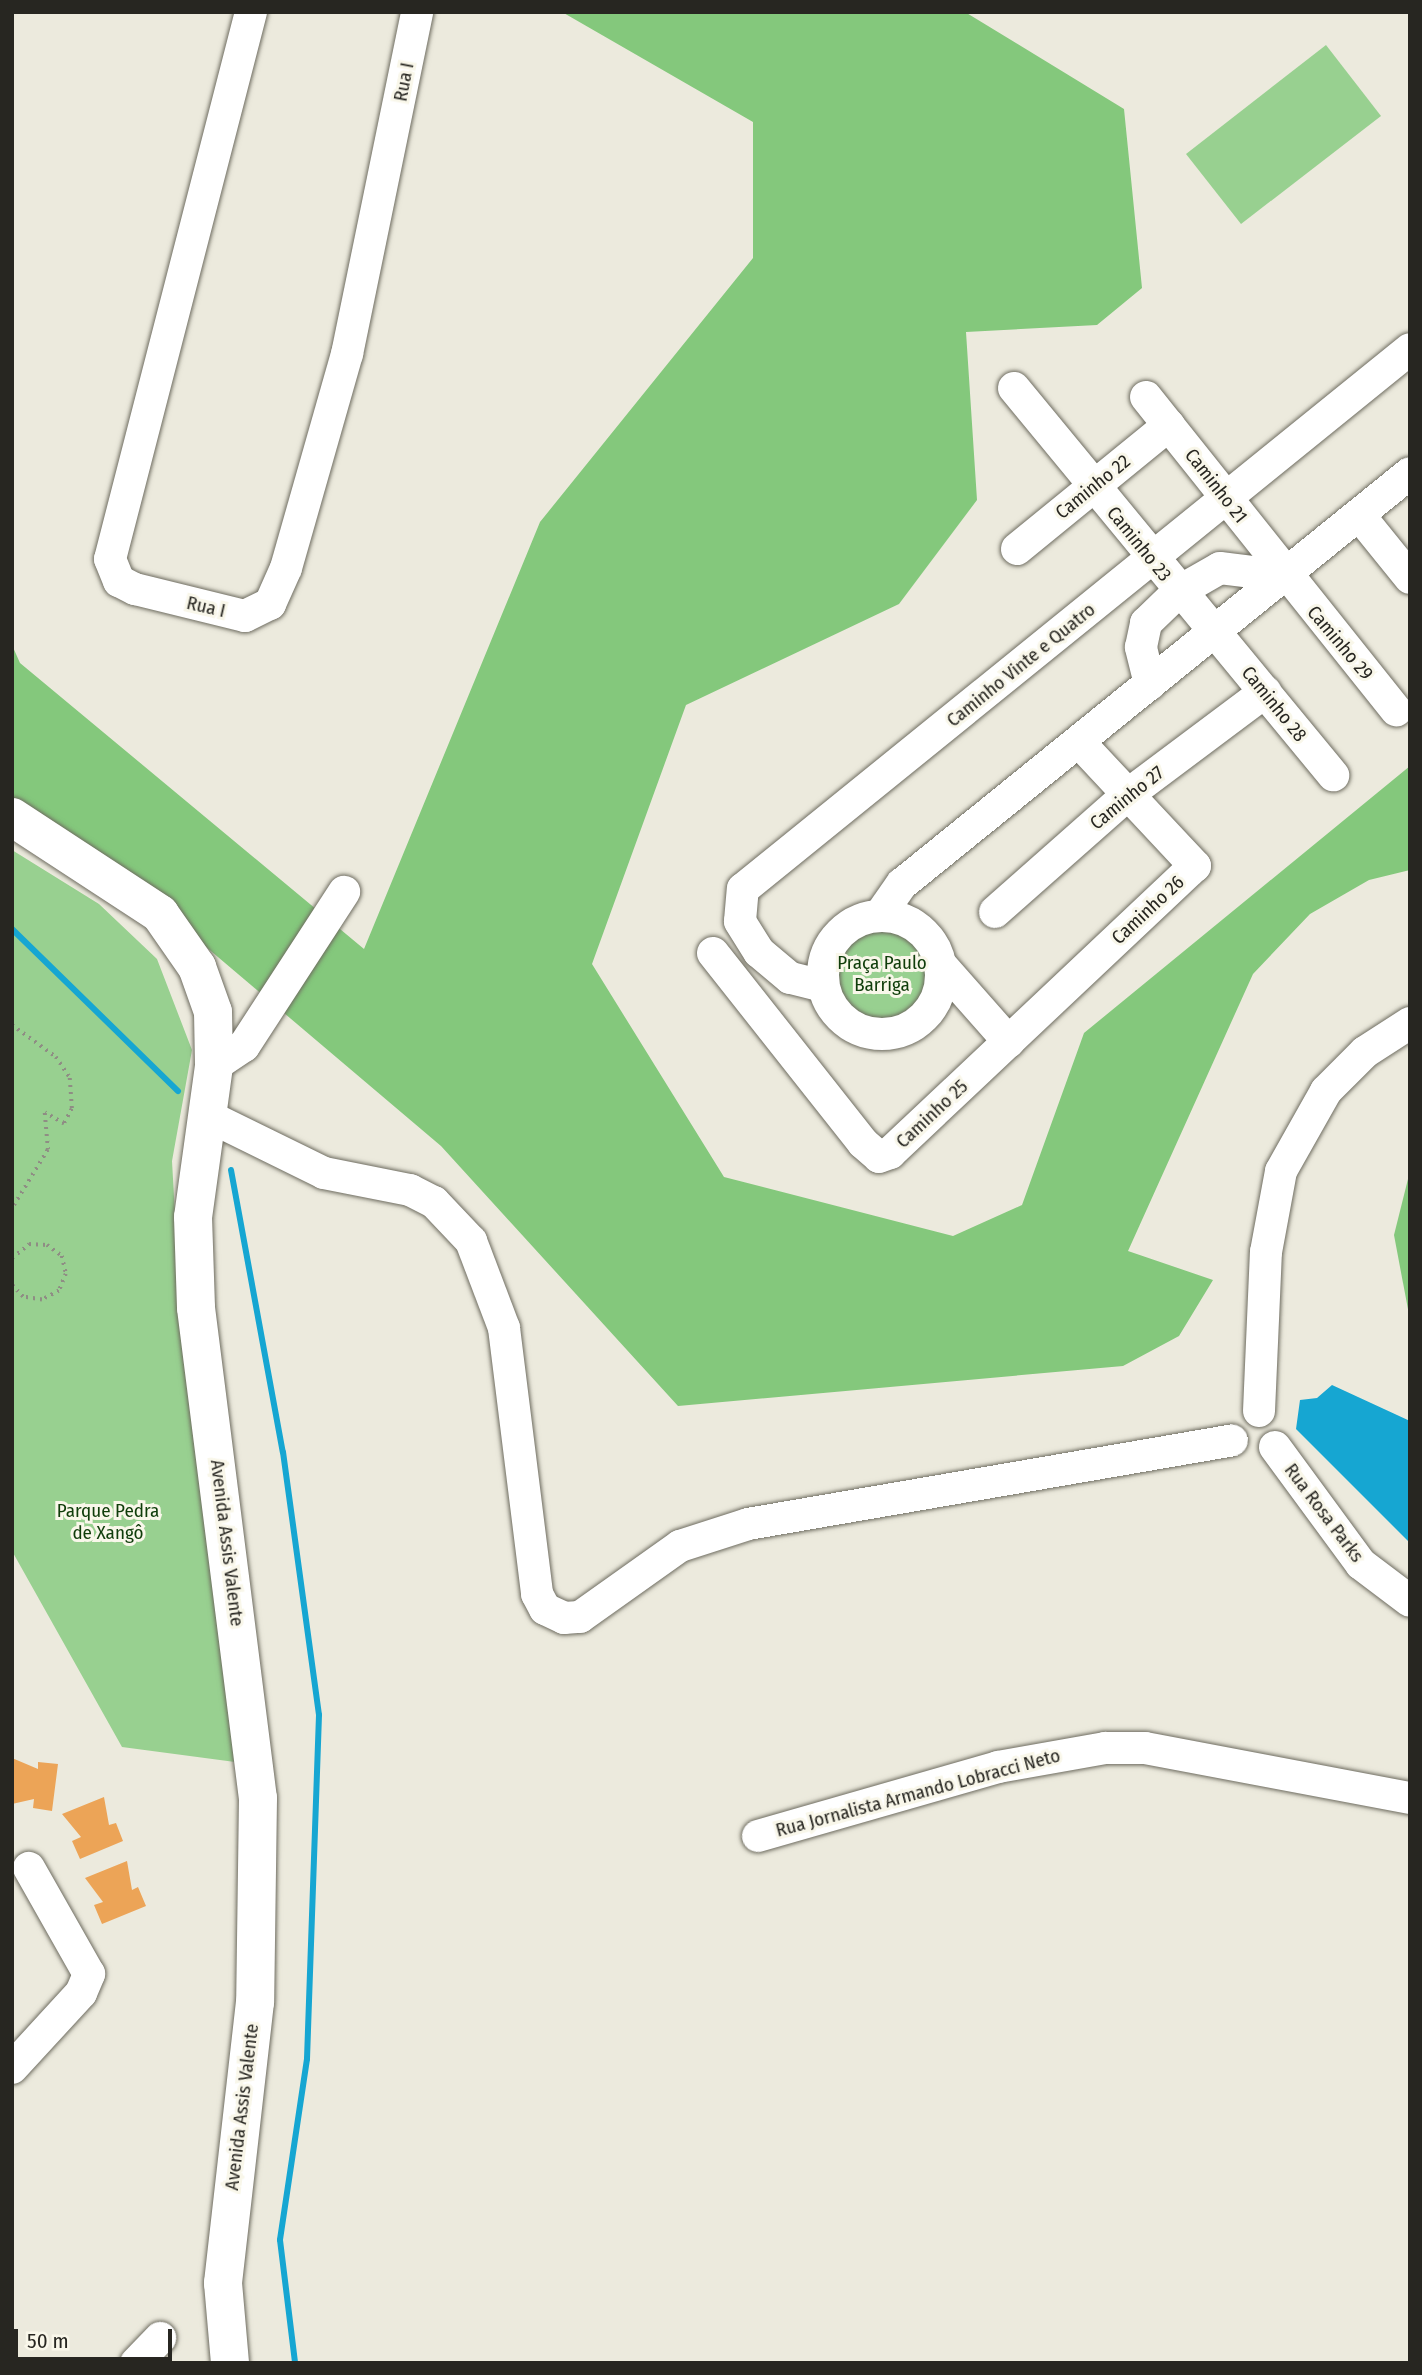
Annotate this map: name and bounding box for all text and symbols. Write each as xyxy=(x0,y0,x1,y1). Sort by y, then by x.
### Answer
street label: Rua I xyxy=(389,61,419,103)
street label: Caminho 21 xyxy=(1180,444,1252,528)
street label: Caminho 22 xyxy=(1051,450,1135,524)
street label: Caminho 23 xyxy=(1102,502,1176,586)
street label: Rua I xyxy=(184,592,228,622)
street label: Caminho Vinte e Quatro xyxy=(942,598,1100,732)
street label: Caminho 29 xyxy=(1302,601,1378,685)
street label: Caminho 28 xyxy=(1237,662,1311,746)
street label: Caminho 27 xyxy=(1085,761,1169,835)
street label: Caminho 26 xyxy=(1107,871,1189,949)
park label: Praça Paulo Barriga xyxy=(837,952,927,996)
street label: Caminho 25 xyxy=(891,1075,973,1153)
street label: Avenida Assis Valente xyxy=(205,1458,249,1628)
street label: Rua Rosa Parks xyxy=(1279,1459,1369,1567)
park label: Parque Pedra de Xangô xyxy=(57,1500,159,1544)
street label: Rua Jornalista Armando Lobracci Neto xyxy=(773,1744,1063,1842)
street label: Avenida Assis Valente xyxy=(220,2022,264,2192)
scale bar xyxy=(18,2316,175,2360)
text: 50 m xyxy=(27,2328,69,2354)

